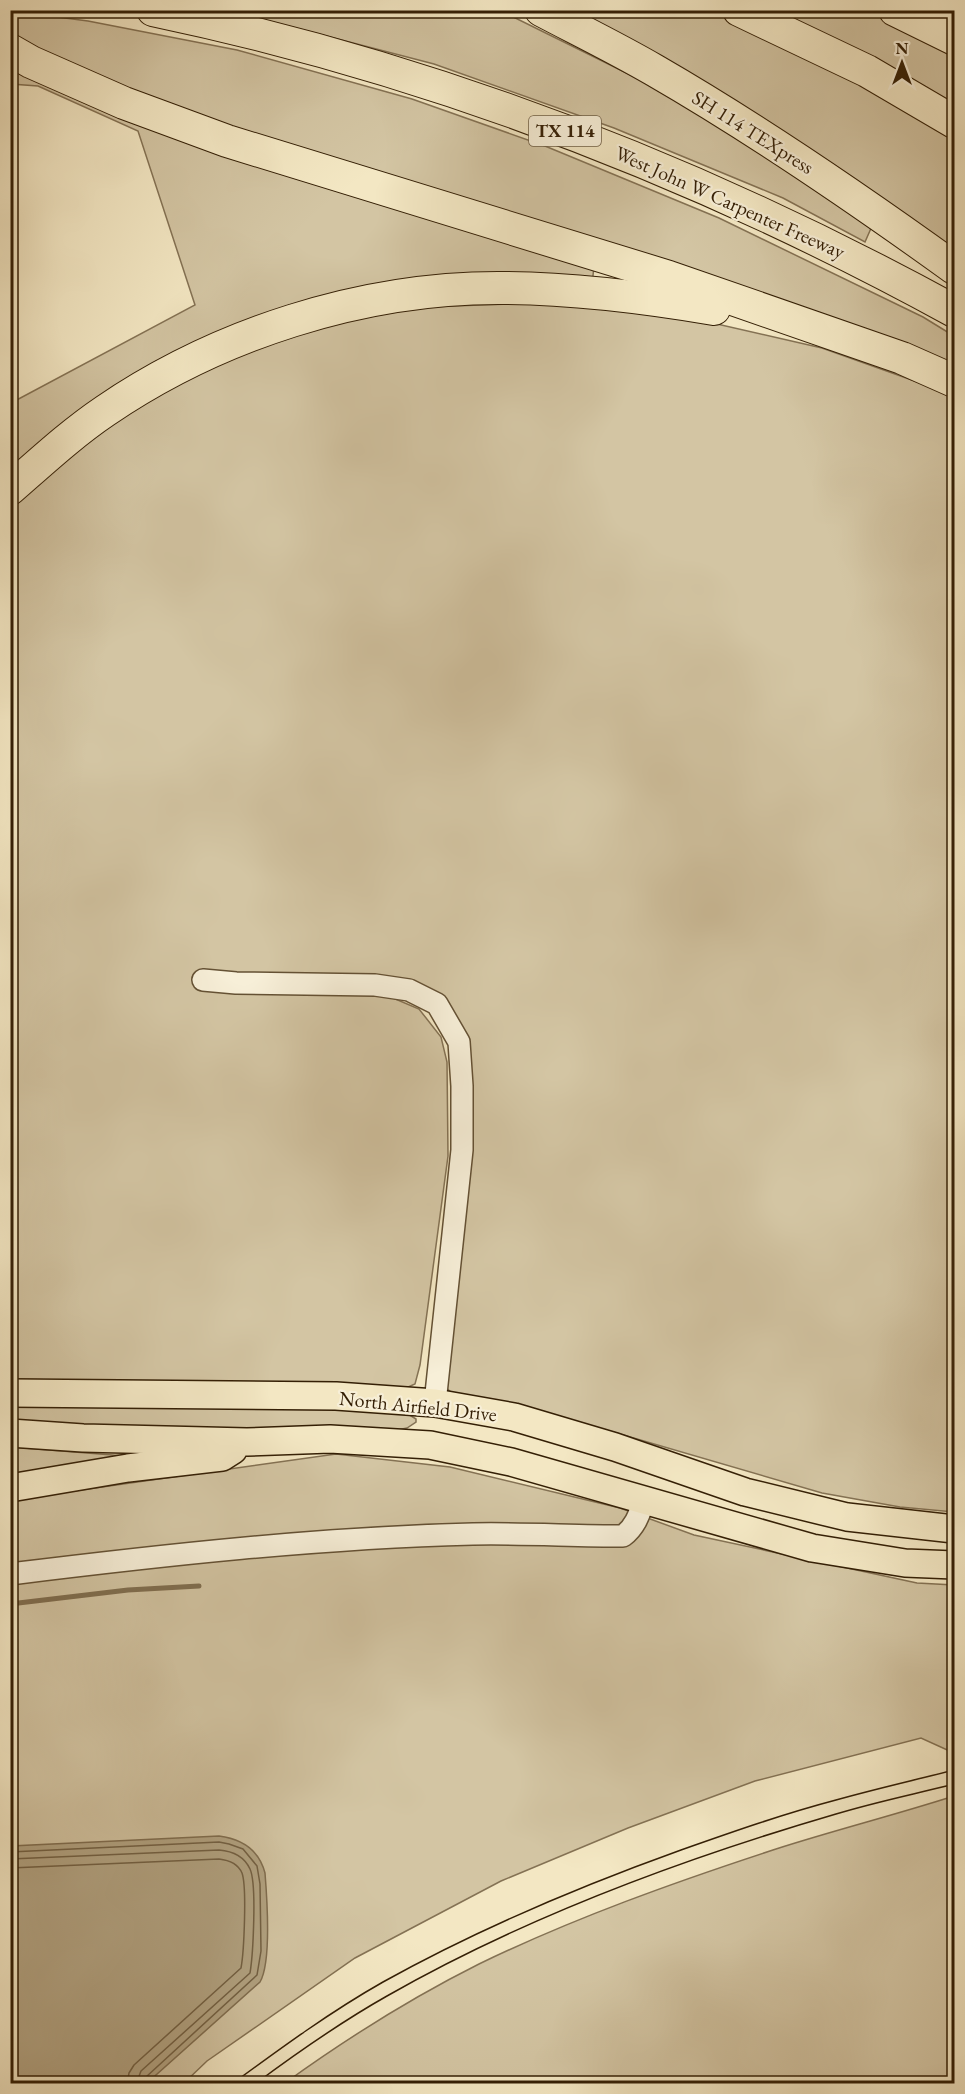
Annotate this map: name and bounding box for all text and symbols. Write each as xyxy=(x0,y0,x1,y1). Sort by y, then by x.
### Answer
north arrow xyxy=(872,33,932,93)
text: N xyxy=(896,38,909,59)
street label: SH 114 TEXpress xyxy=(687,84,819,180)
road number: TX 114 xyxy=(529,116,601,146)
street label: West John W Carpenter Freeway xyxy=(611,139,849,265)
street label: North Airfield Drive xyxy=(338,1385,498,1427)

